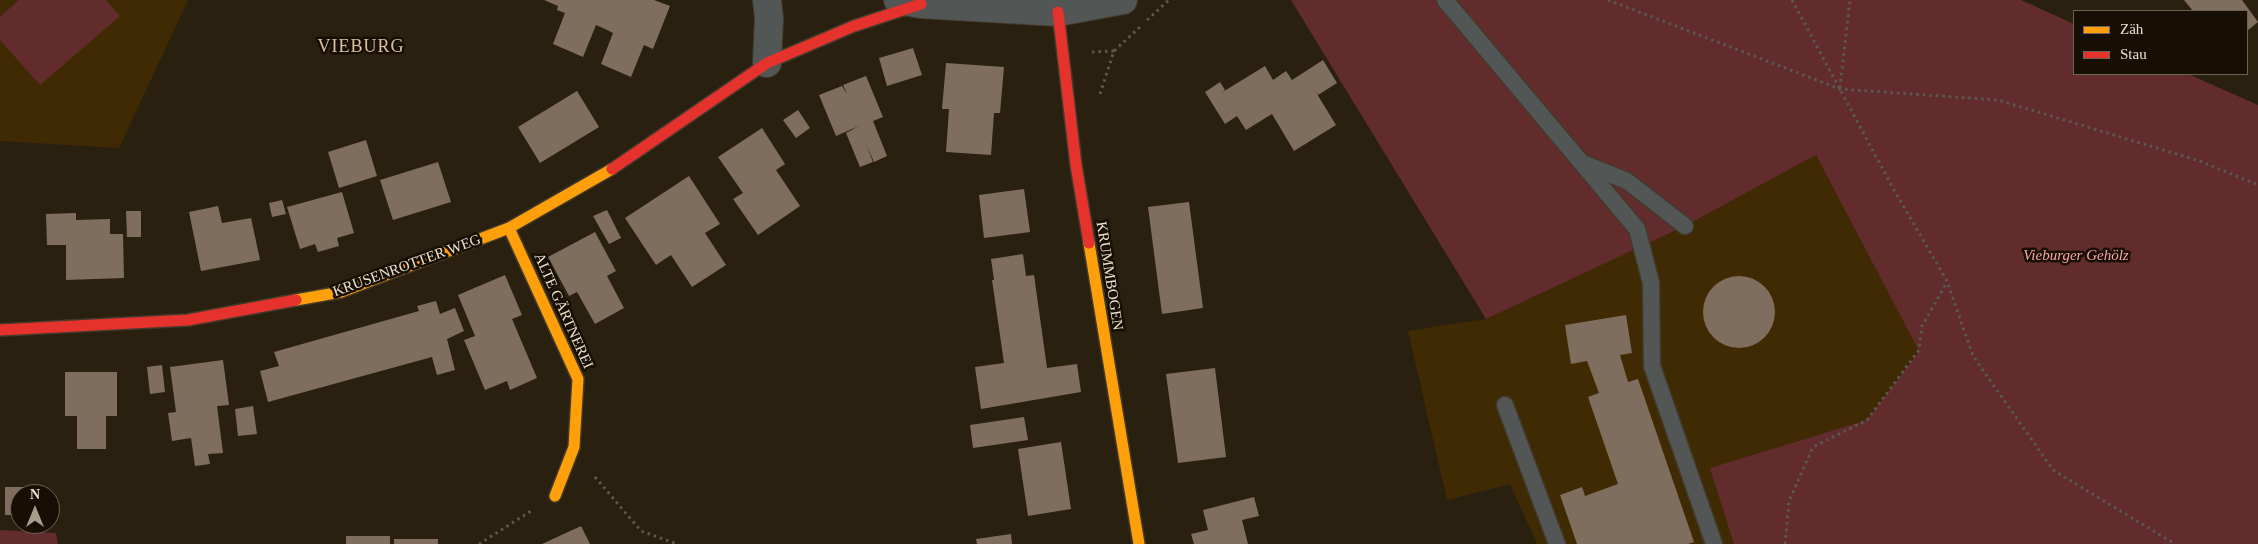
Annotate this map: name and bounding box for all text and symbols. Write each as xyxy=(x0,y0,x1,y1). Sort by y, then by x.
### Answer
legend xyxy=(2073,10,2248,75)
text: Zäh xyxy=(2120,21,2143,37)
district label: VIEBURG xyxy=(317,36,405,58)
text: Stau xyxy=(2120,46,2147,62)
street label: KRUMMBOGEN xyxy=(1092,220,1126,332)
street label: KRUSENROTTER WEG xyxy=(331,231,483,301)
park label: Vieburger Gehölz xyxy=(2023,247,2129,265)
street label: ALTE GÄRTNEREI xyxy=(529,250,597,372)
north arrow xyxy=(10,484,60,534)
text: N xyxy=(30,487,40,502)

